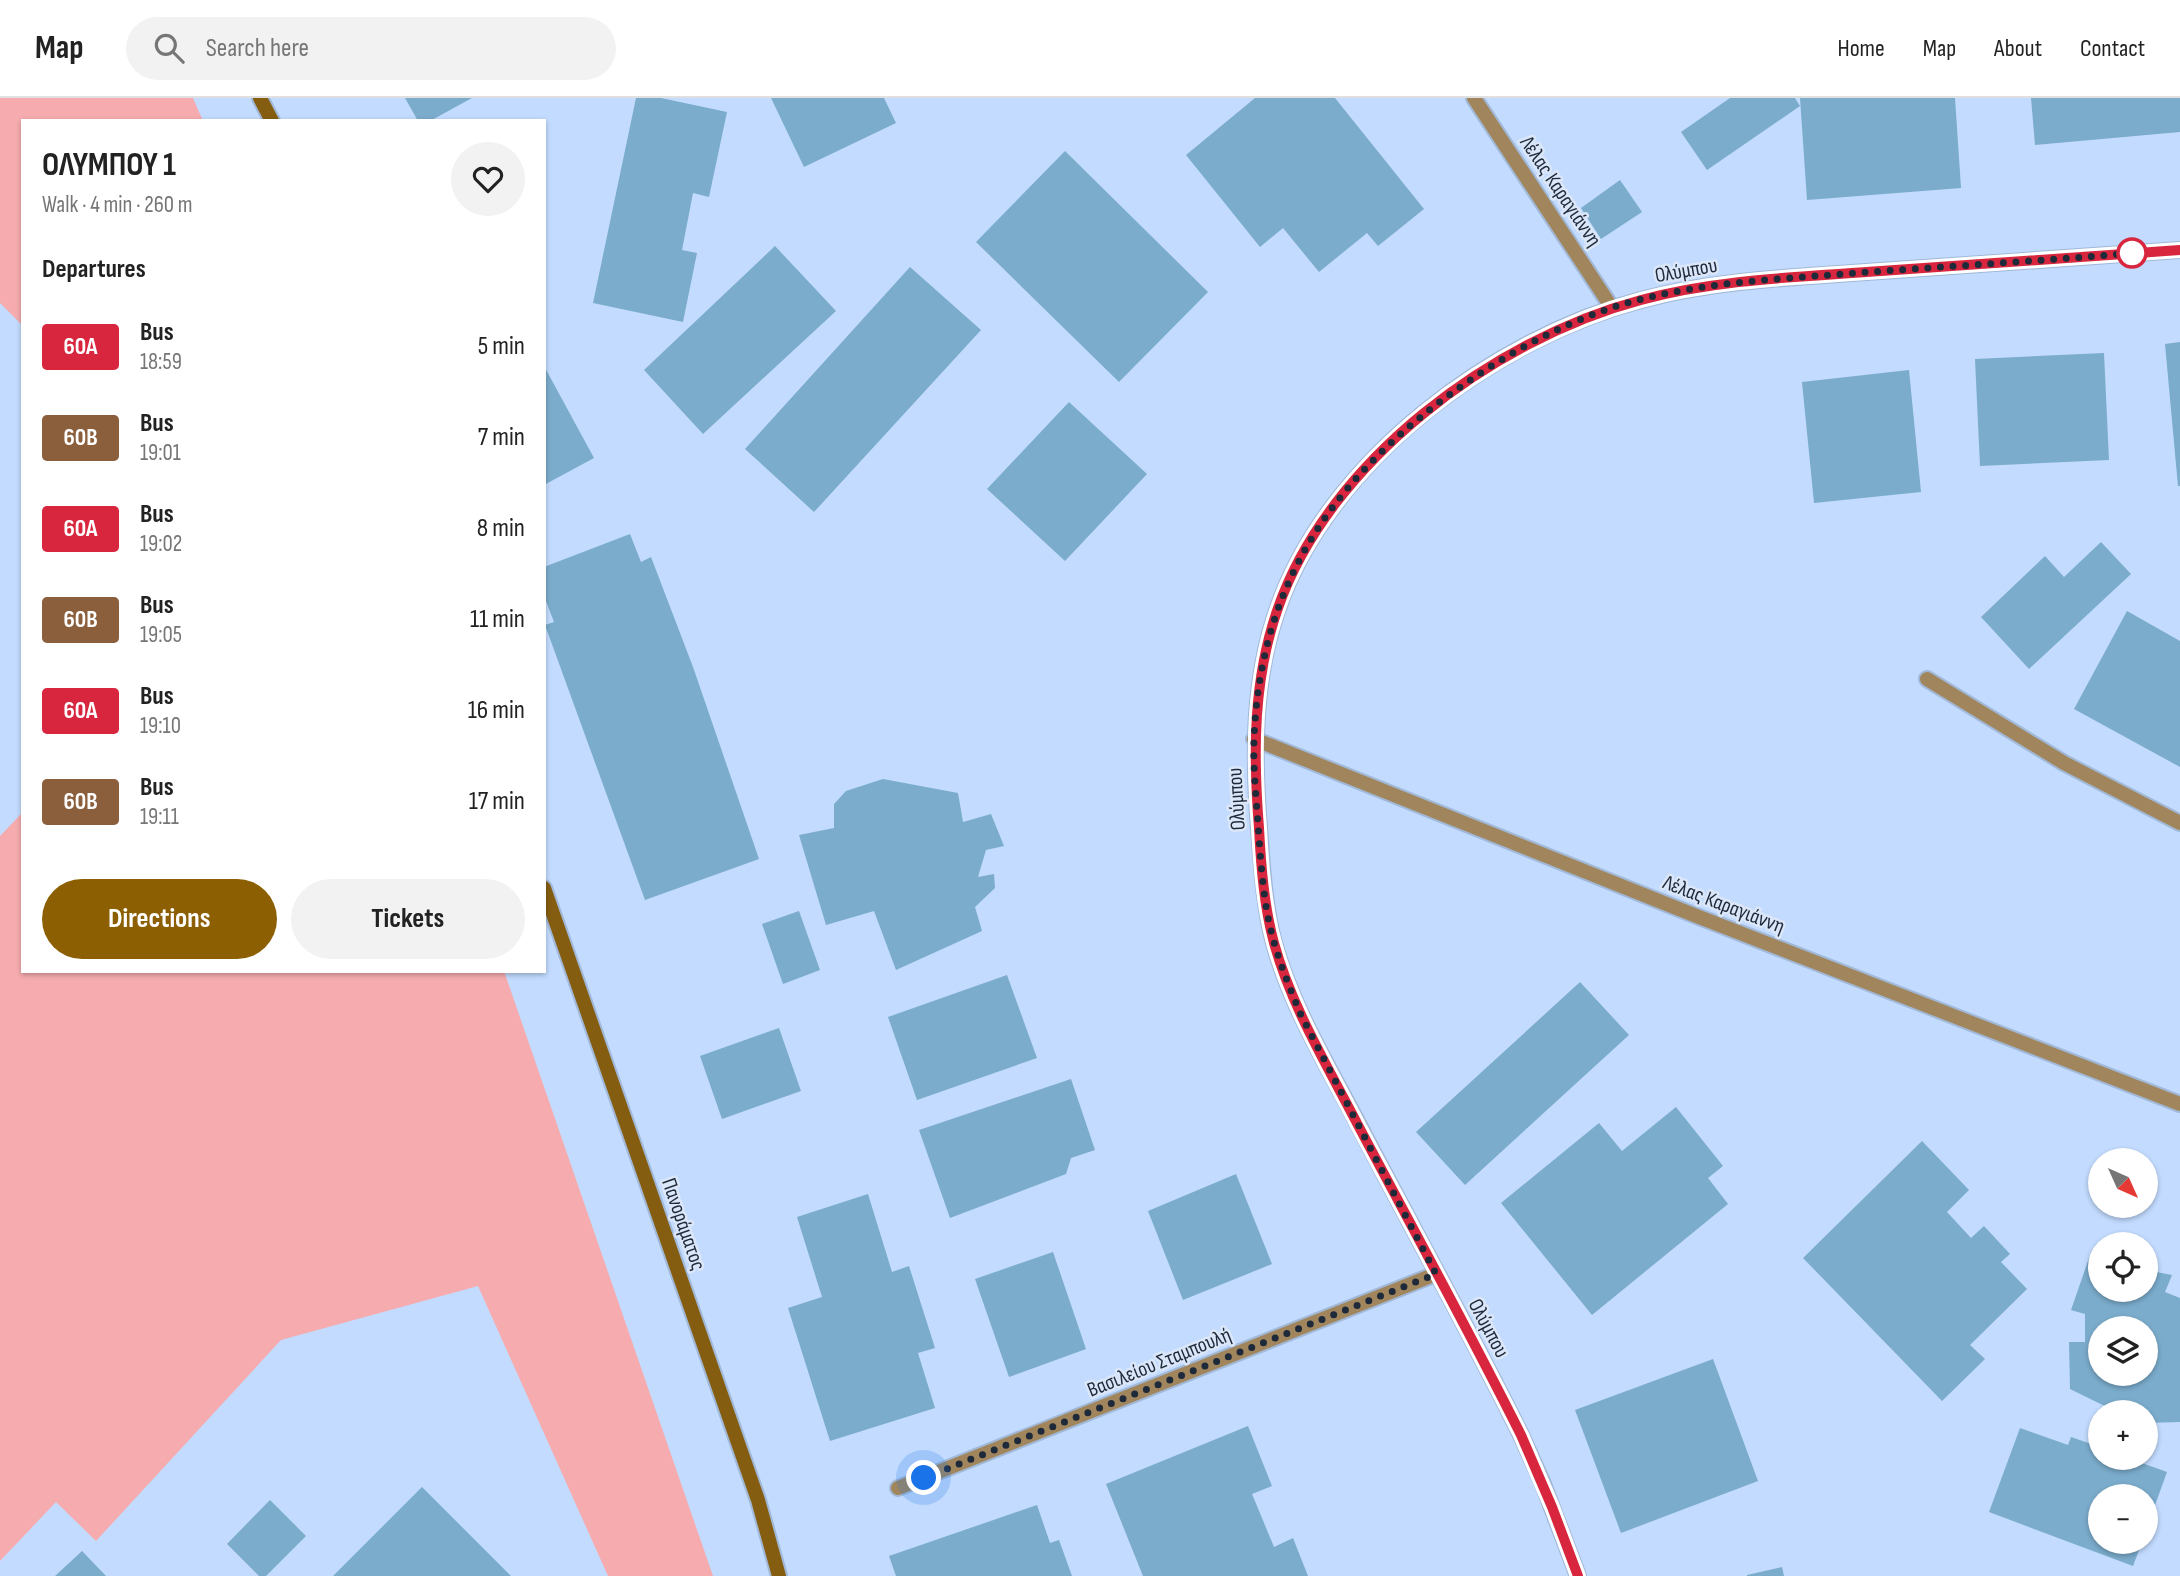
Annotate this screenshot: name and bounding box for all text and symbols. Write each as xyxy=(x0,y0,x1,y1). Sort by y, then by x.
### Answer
search box xyxy=(126,17,616,80)
text: Map xyxy=(35,28,84,68)
icon: search xyxy=(150,29,188,67)
text: Search here xyxy=(206,33,309,64)
text: Home xyxy=(1837,34,1885,63)
text: Map xyxy=(1923,34,1956,63)
text: About xyxy=(1994,34,2042,63)
text: Contact xyxy=(2080,34,2145,63)
street label: Λέλας Καραγιάννη xyxy=(1514,130,1607,251)
button: heart xyxy=(451,142,525,216)
text: ΟΛΥΜΠΟΥ 1 xyxy=(42,145,176,185)
text: Walk · 4 min · 260 m xyxy=(42,191,192,219)
unlabelled marker xyxy=(2117,238,2147,268)
street label: Ολύμπου xyxy=(1653,253,1719,288)
text: Departures xyxy=(42,254,146,285)
text: Bus xyxy=(140,317,174,348)
text: 5 min xyxy=(478,331,525,362)
text: 60Α xyxy=(64,332,97,361)
text: 18:59 xyxy=(140,348,182,376)
text: Bus xyxy=(140,408,174,439)
text: 7 min xyxy=(478,422,525,453)
text: 60Β xyxy=(63,423,98,452)
text: 19:01 xyxy=(140,439,181,467)
text: Bus xyxy=(140,499,174,530)
text: 8 min xyxy=(477,513,525,544)
text: 60Α xyxy=(64,514,97,543)
text: 19:02 xyxy=(140,530,182,558)
text: Bus xyxy=(140,590,174,621)
text: 11 min xyxy=(470,604,525,635)
text: 60Β xyxy=(63,605,98,634)
text: 19:05 xyxy=(140,621,182,649)
text: Bus xyxy=(140,681,174,712)
text: 16 min xyxy=(468,695,525,726)
text: 60Α xyxy=(64,696,97,725)
text: 19:10 xyxy=(140,712,181,740)
street label: Ολύμπου xyxy=(1222,767,1251,831)
text: Bus xyxy=(140,772,174,803)
text: 17 min xyxy=(469,786,525,817)
text: 60Β xyxy=(63,787,98,816)
text: 19:11 xyxy=(140,803,179,831)
street label: Λέλας Καραγιάννη xyxy=(1659,870,1788,939)
button: Directions xyxy=(42,879,277,959)
button: Tickets xyxy=(291,879,525,959)
north arrow xyxy=(2088,1148,2158,1218)
map controls xyxy=(2088,1148,2158,1554)
street label: Πανοράματος xyxy=(656,1175,711,1274)
button: locate xyxy=(2088,1232,2158,1302)
street label: Ολύμπου xyxy=(1463,1295,1514,1362)
button: layers xyxy=(2088,1316,2158,1386)
street label: Βασιλείου Σταμπουλή xyxy=(1084,1322,1235,1403)
button: + xyxy=(2088,1400,2158,1470)
your location xyxy=(906,1460,941,1495)
button: − xyxy=(2088,1484,2158,1554)

